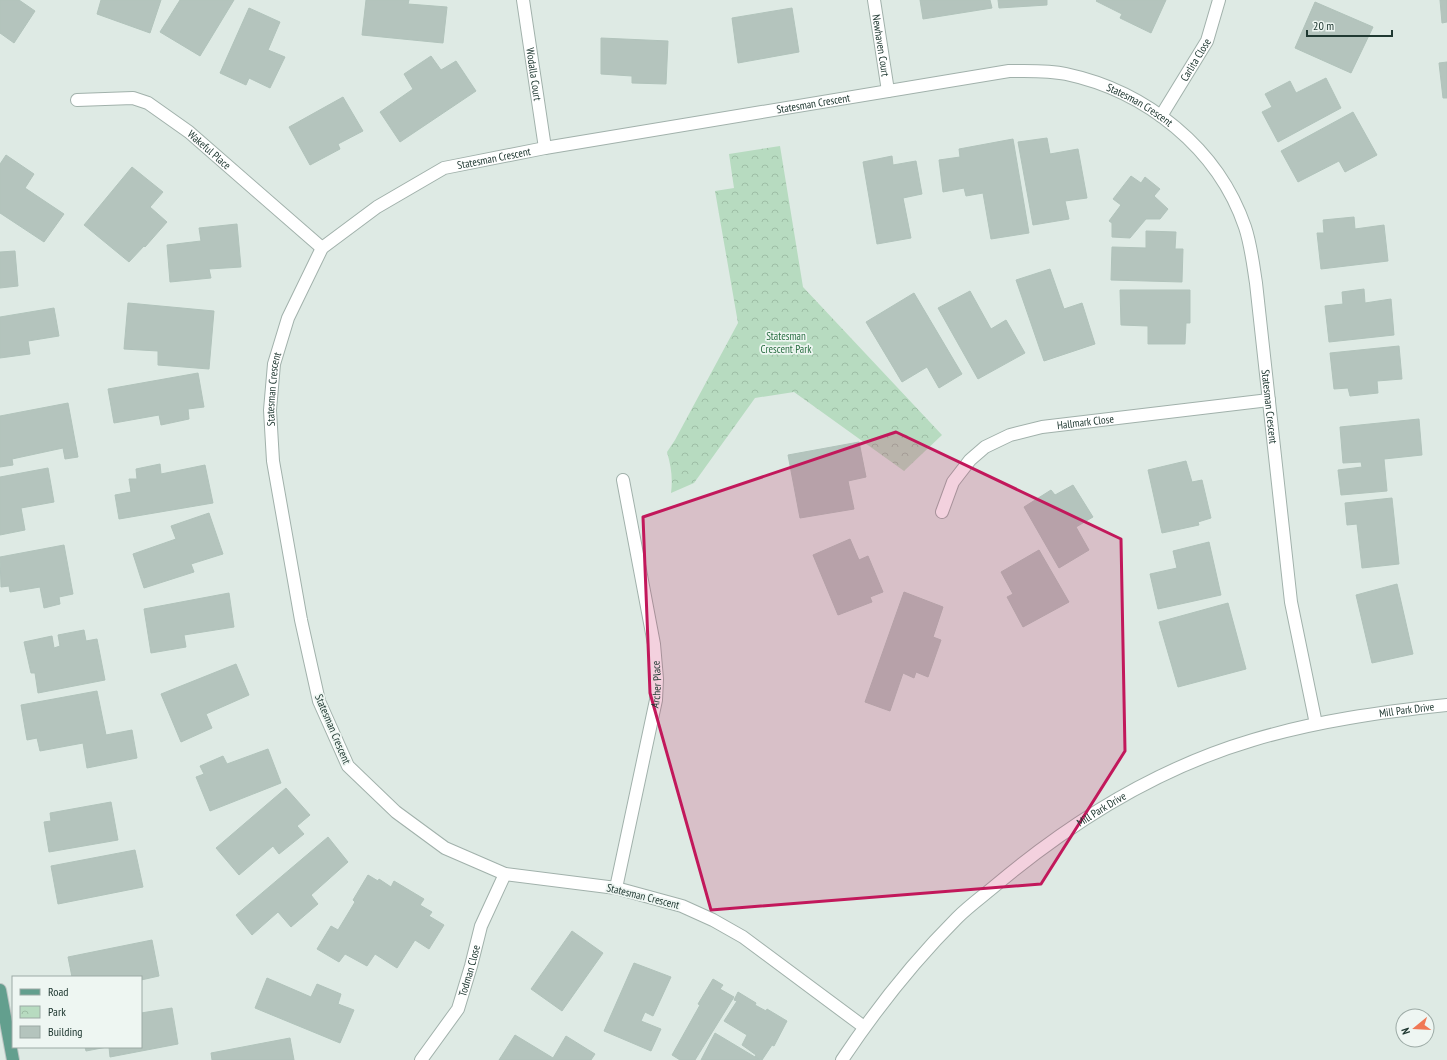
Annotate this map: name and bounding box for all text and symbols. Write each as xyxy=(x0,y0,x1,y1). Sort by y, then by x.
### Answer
scale bar xyxy=(1307,12,1392,38)
street label: Newhaven Court xyxy=(869,13,893,78)
text: 20 m xyxy=(1313,18,1334,33)
street label: Carlita Close xyxy=(1177,35,1214,84)
street label: Wodalla Court xyxy=(523,47,545,102)
street label: Statesman Crescent xyxy=(1105,80,1176,129)
street label: Statesman Crescent xyxy=(775,90,851,116)
street label: Wakeful Place xyxy=(185,127,234,173)
street label: Statesman Crescent xyxy=(456,144,532,172)
park label: Statesman Crescent Park xyxy=(761,329,812,356)
street label: Statesman Crescent xyxy=(263,350,284,427)
street label: Statesman Crescent xyxy=(1259,369,1281,444)
street label: Hallmark Close xyxy=(1056,411,1115,432)
street label: Archer Place xyxy=(648,660,664,709)
street label: Statesman Crescent xyxy=(312,692,354,766)
street label: Mill Park Drive xyxy=(1378,699,1435,720)
street label: Mill Park Drive xyxy=(1074,789,1129,830)
street label: Statesman Crescent xyxy=(605,880,681,912)
street label: Todman Close xyxy=(455,943,483,998)
legend xyxy=(12,976,142,1048)
text: Road xyxy=(48,984,68,999)
text: Park xyxy=(48,1004,66,1019)
north arrow xyxy=(1395,1008,1435,1048)
text: Building xyxy=(48,1024,83,1039)
text: N xyxy=(1398,1026,1413,1036)

